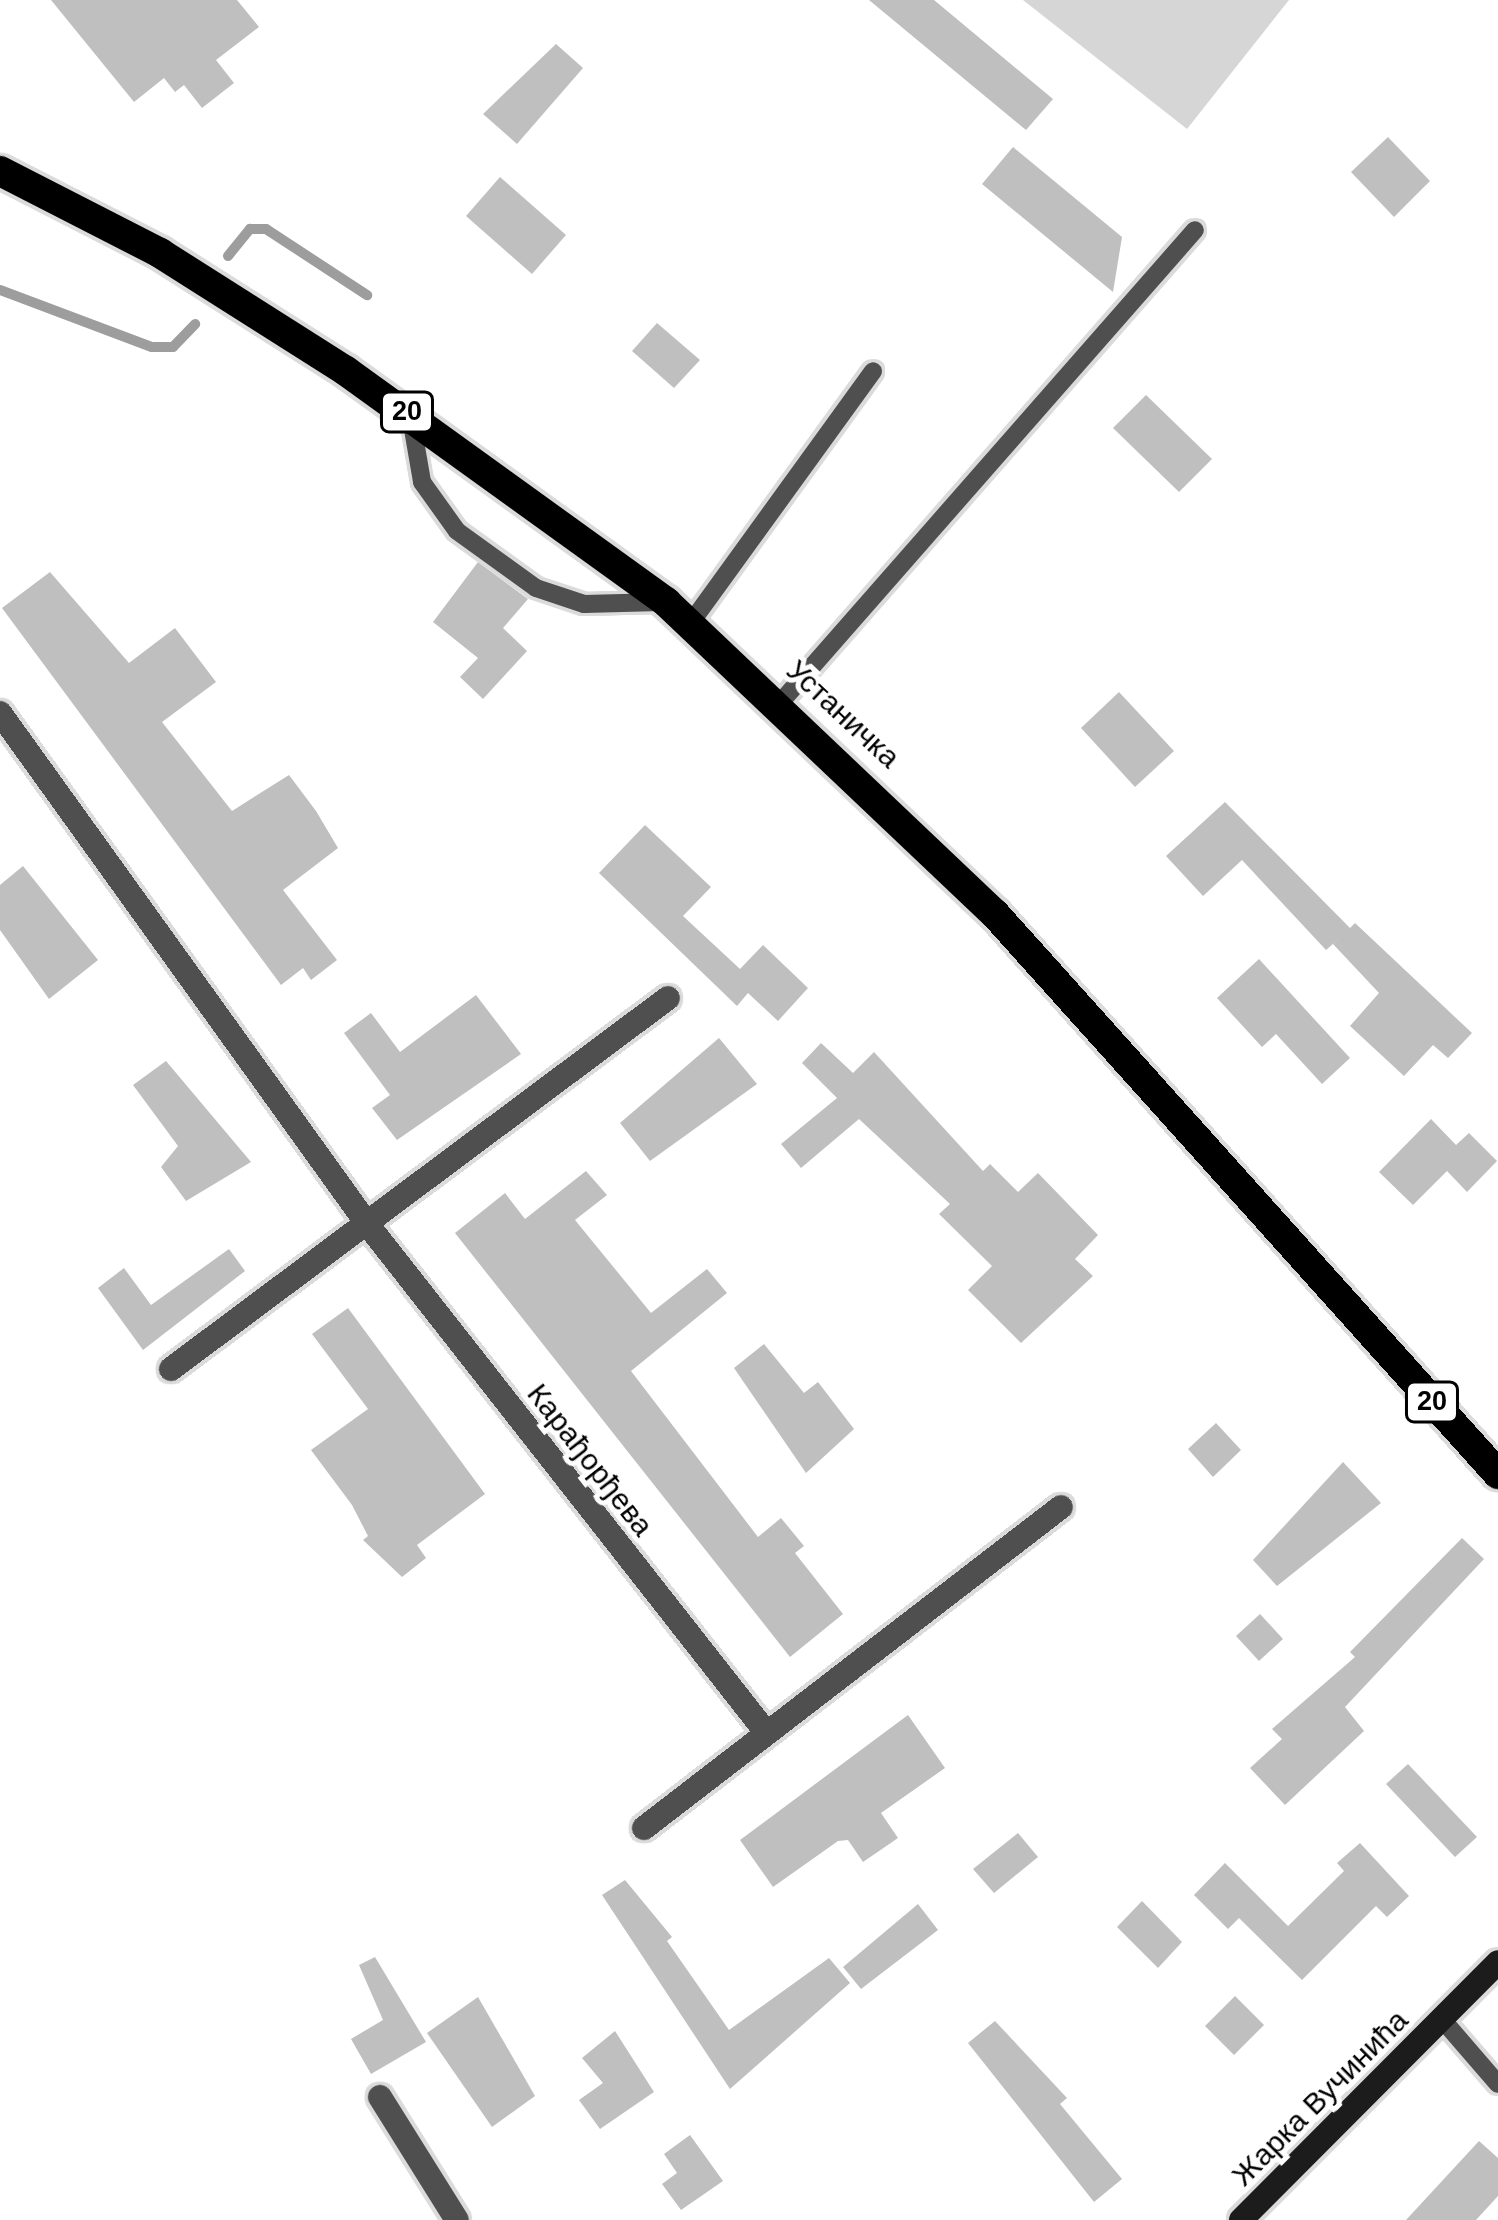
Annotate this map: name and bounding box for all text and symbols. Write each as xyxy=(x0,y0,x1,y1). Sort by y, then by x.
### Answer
road number: 20 xyxy=(377,391,437,433)
street label: Устаничка xyxy=(779,653,907,775)
street label: Карађорђева xyxy=(519,1377,661,1543)
road number: 20 xyxy=(1402,1381,1462,1423)
street label: Жарка Вучинића xyxy=(1225,2003,1415,2193)

